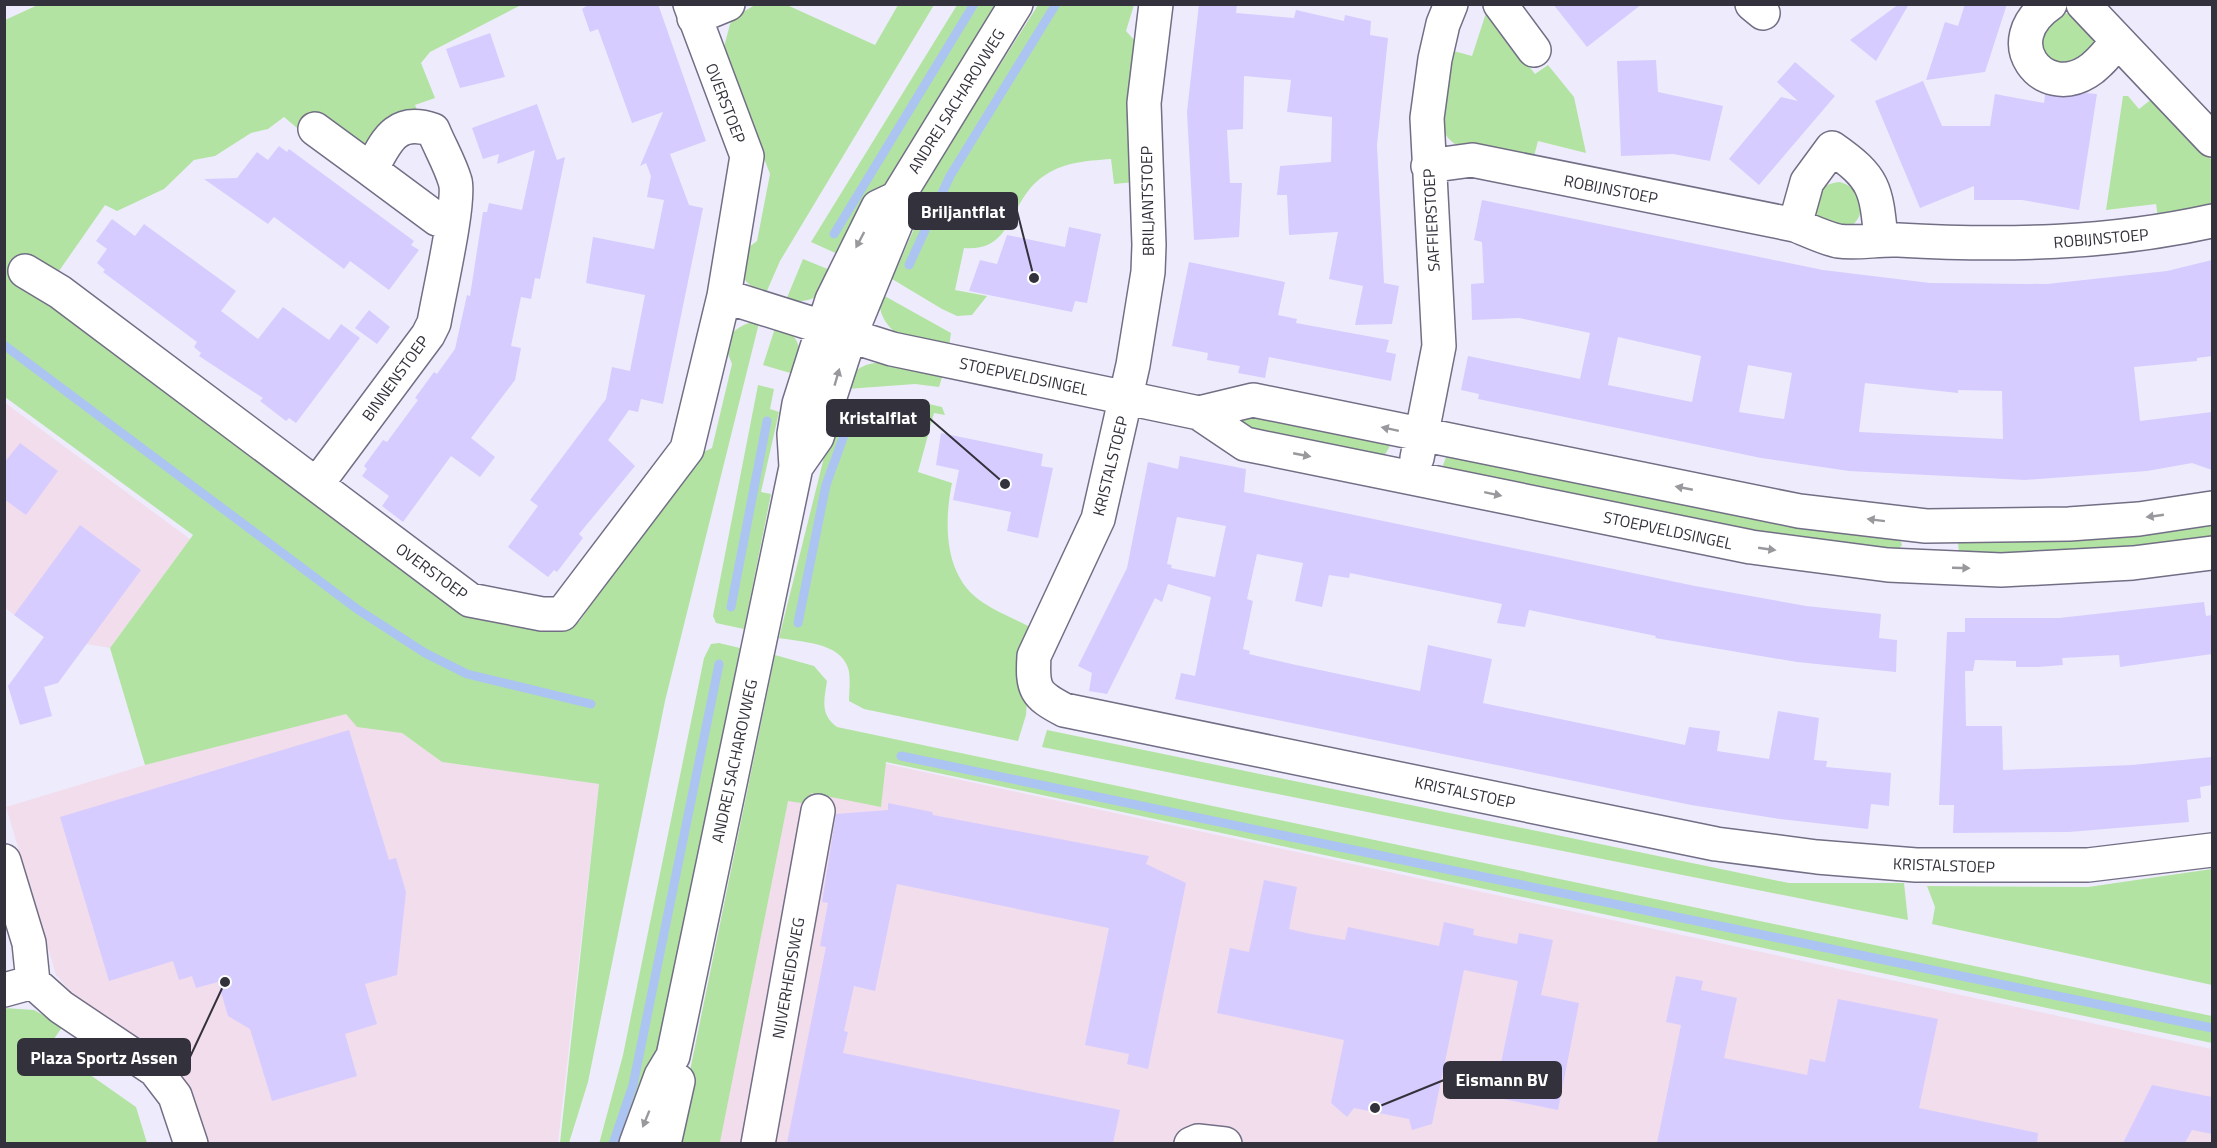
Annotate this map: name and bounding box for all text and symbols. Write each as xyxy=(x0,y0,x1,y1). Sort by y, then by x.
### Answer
street label: ANDREJ SACHAROVWEG xyxy=(902,24,1010,178)
street label: OVERSTOEP xyxy=(700,59,752,147)
street label: BRILJANTSTOEP xyxy=(1134,146,1160,256)
street label: SAFFIERSTOEP xyxy=(1416,168,1446,272)
street label: ROBIJNSTOEP xyxy=(1562,168,1660,210)
callout: Briljantflat xyxy=(909,193,1017,229)
text: Briljantflat xyxy=(921,198,1006,225)
street label: ROBIJNSTOEP xyxy=(2053,222,2149,254)
one-way arrow xyxy=(855,231,865,248)
street label: BINNENSTOEP xyxy=(356,330,434,426)
street label: STOEPVELDSINGEL xyxy=(957,351,1091,401)
one-way arrow xyxy=(833,368,842,386)
callout: Kristalflat xyxy=(827,400,929,436)
text: Kristalflat xyxy=(839,404,917,431)
street label: KRISTALSTOEP xyxy=(1086,414,1134,518)
one-way arrow xyxy=(1380,424,1399,433)
one-way arrow xyxy=(1293,451,1312,460)
one-way arrow xyxy=(1674,483,1693,492)
one-way arrow xyxy=(1484,490,1503,499)
street label: STOEPVELDSINGEL xyxy=(1601,505,1735,555)
one-way arrow xyxy=(2145,512,2164,521)
one-way arrow xyxy=(1867,516,1886,525)
street label: OVERSTOEP xyxy=(391,537,473,605)
one-way arrow xyxy=(1757,545,1776,554)
one-way arrow xyxy=(1951,563,1970,573)
street label: ANDREJ SACHAROVWEG xyxy=(705,677,763,845)
street label: KRISTALSTOEP xyxy=(1413,770,1517,814)
street label: KRISTALSTOEP xyxy=(1893,851,1995,879)
street label: NIJVERHEIDSWEG xyxy=(766,916,810,1040)
callout: Plaza Sportz Assen xyxy=(18,1039,190,1075)
text: Plaza Sportz Assen xyxy=(30,1044,178,1071)
callout: Eismann BV xyxy=(1444,1062,1561,1098)
text: Eismann BV xyxy=(1456,1066,1549,1093)
one-way arrow xyxy=(641,1110,650,1128)

